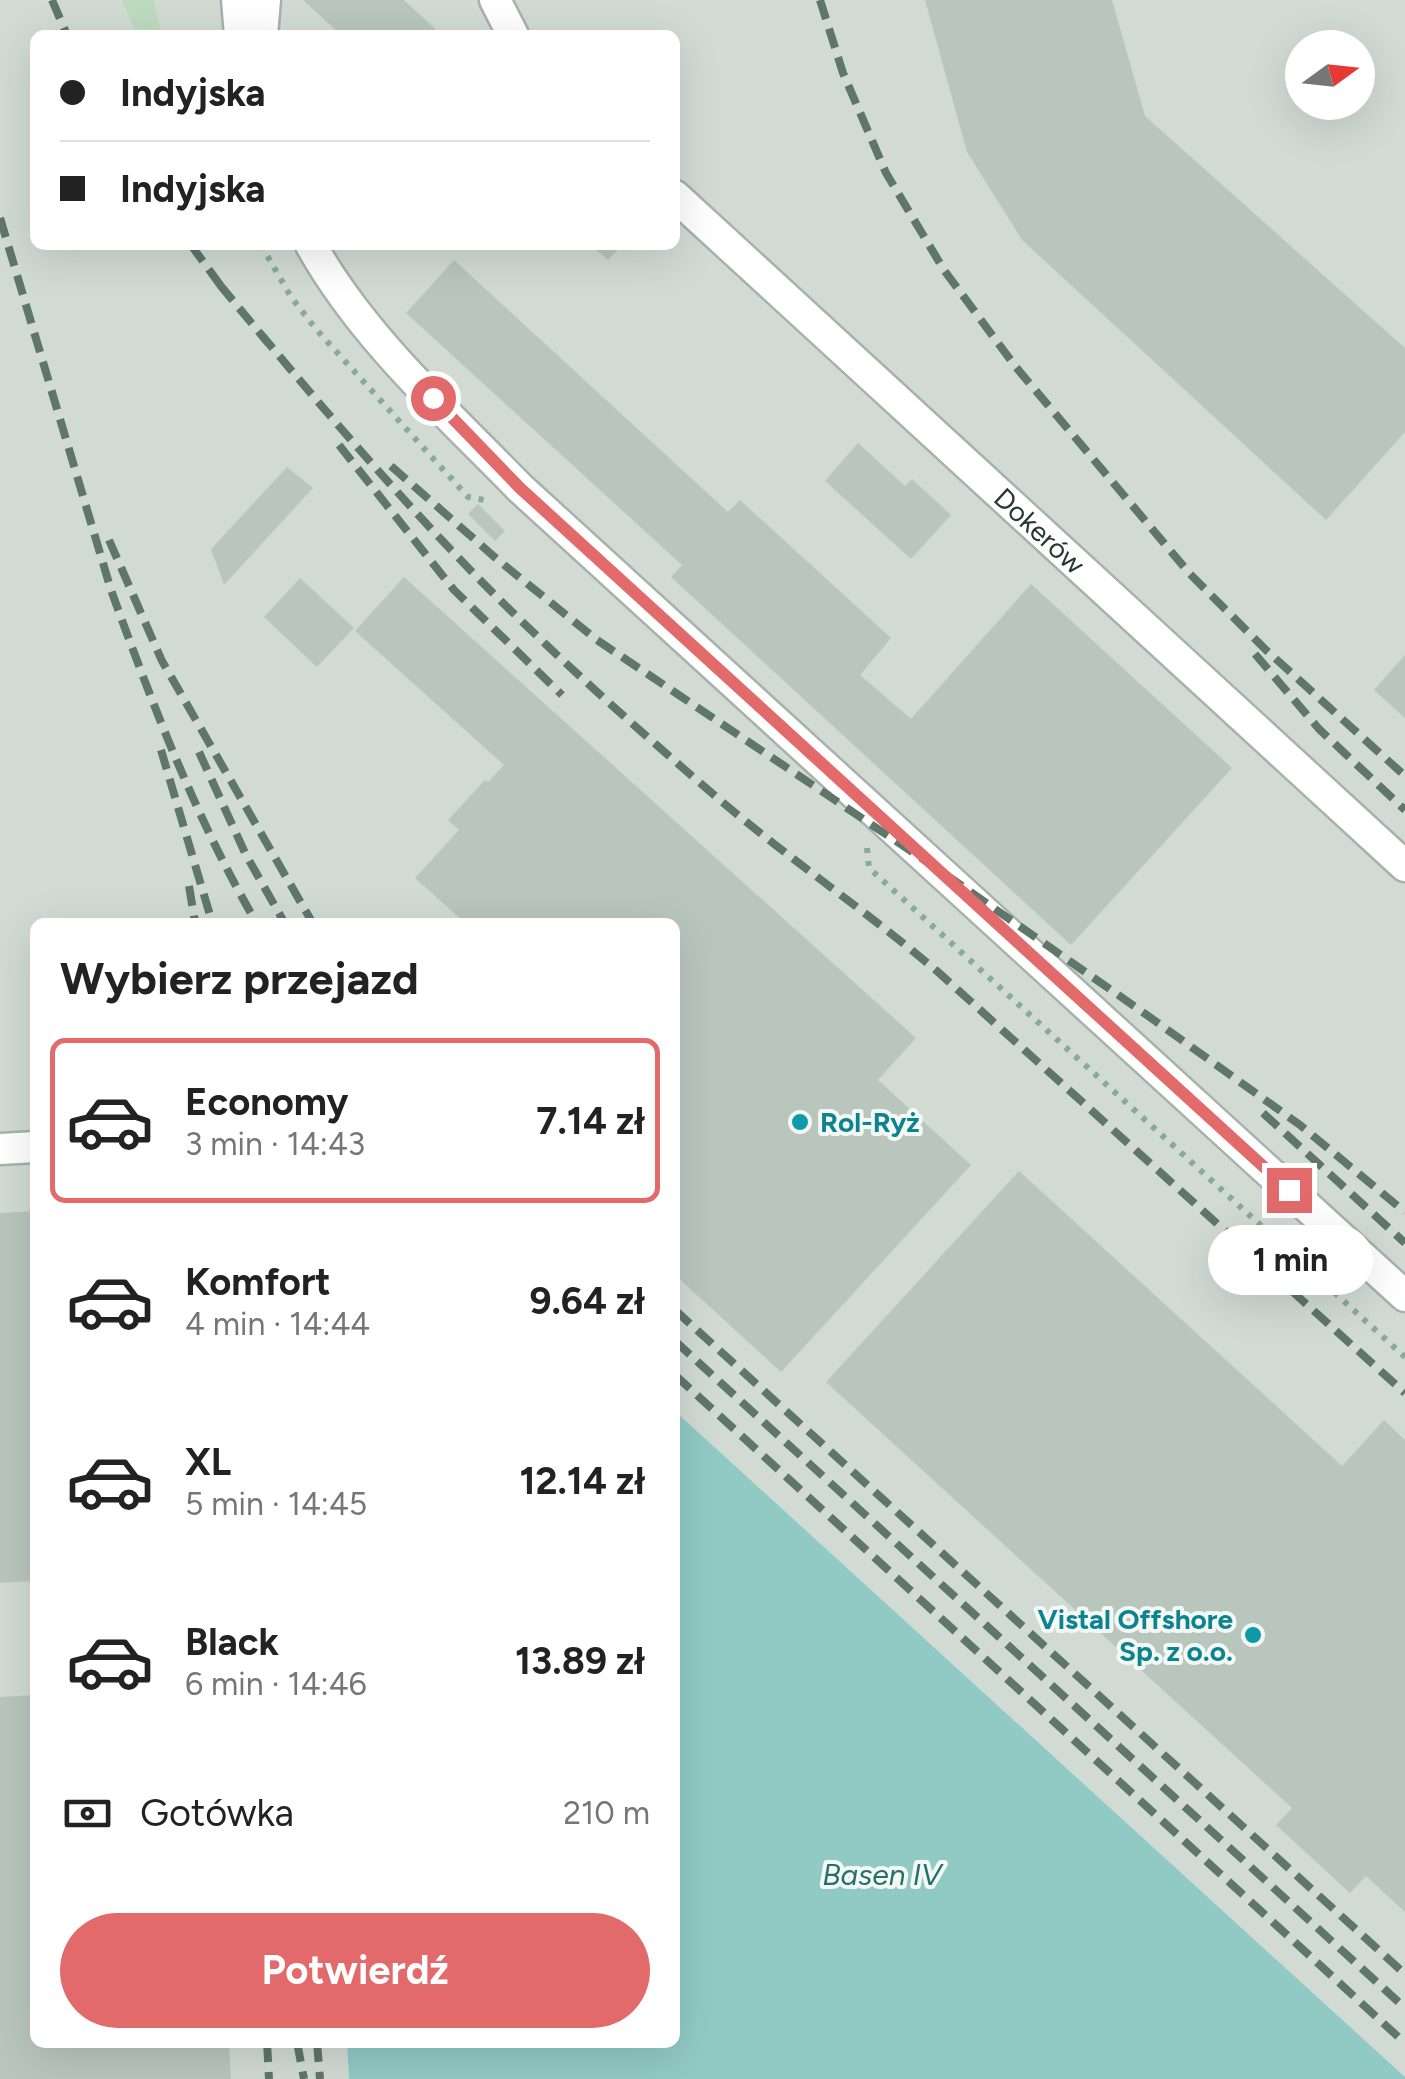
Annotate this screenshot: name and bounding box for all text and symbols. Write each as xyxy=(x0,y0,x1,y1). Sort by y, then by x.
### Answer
north arrow xyxy=(1285,30,1375,120)
map controls xyxy=(1285,30,1375,120)
text: Indyjska xyxy=(120,70,266,116)
text: Indyjska xyxy=(120,166,266,212)
route start xyxy=(411,376,456,421)
street label: Dokerów xyxy=(987,481,1092,581)
text: Wybierz przejazd xyxy=(60,951,419,1005)
icon: car xyxy=(65,1076,155,1166)
text: Economy xyxy=(185,1079,348,1125)
text: 7.14 zł xyxy=(536,1098,645,1144)
place label: Rol-Ryż xyxy=(820,1105,920,1139)
marker: Rol-Ryż xyxy=(789,1111,811,1133)
text: 3 min · 14:43 xyxy=(185,1125,365,1163)
route end xyxy=(1267,1168,1312,1213)
callout: 1 min xyxy=(1206,1225,1372,1295)
text: 1 min xyxy=(1253,1241,1328,1279)
icon: car xyxy=(65,1256,155,1346)
text: Komfort xyxy=(185,1259,331,1305)
text: 9.64 zł xyxy=(529,1278,645,1324)
text: 4 min · 14:44 xyxy=(185,1305,370,1343)
icon: car xyxy=(65,1436,155,1526)
text: XL xyxy=(185,1439,231,1485)
text: 12.14 zł xyxy=(519,1458,645,1504)
text: 5 min · 14:45 xyxy=(185,1485,367,1523)
place label: Vistal Offshore Sp. z o.o. xyxy=(1037,1602,1233,1668)
icon: car xyxy=(65,1616,155,1706)
text: Black xyxy=(185,1619,279,1665)
marker: Vistal Offshore Sp. z o.o. xyxy=(1242,1624,1264,1646)
text: 13.89 zł xyxy=(515,1638,645,1684)
text: 6 min · 14:46 xyxy=(185,1665,367,1703)
icon: cash xyxy=(60,1786,115,1841)
text: Gotówka xyxy=(140,1790,294,1836)
text: 210 m xyxy=(563,1794,650,1832)
water label: Basen IV xyxy=(822,1856,944,1893)
button: Potwierdź xyxy=(60,1913,650,2028)

